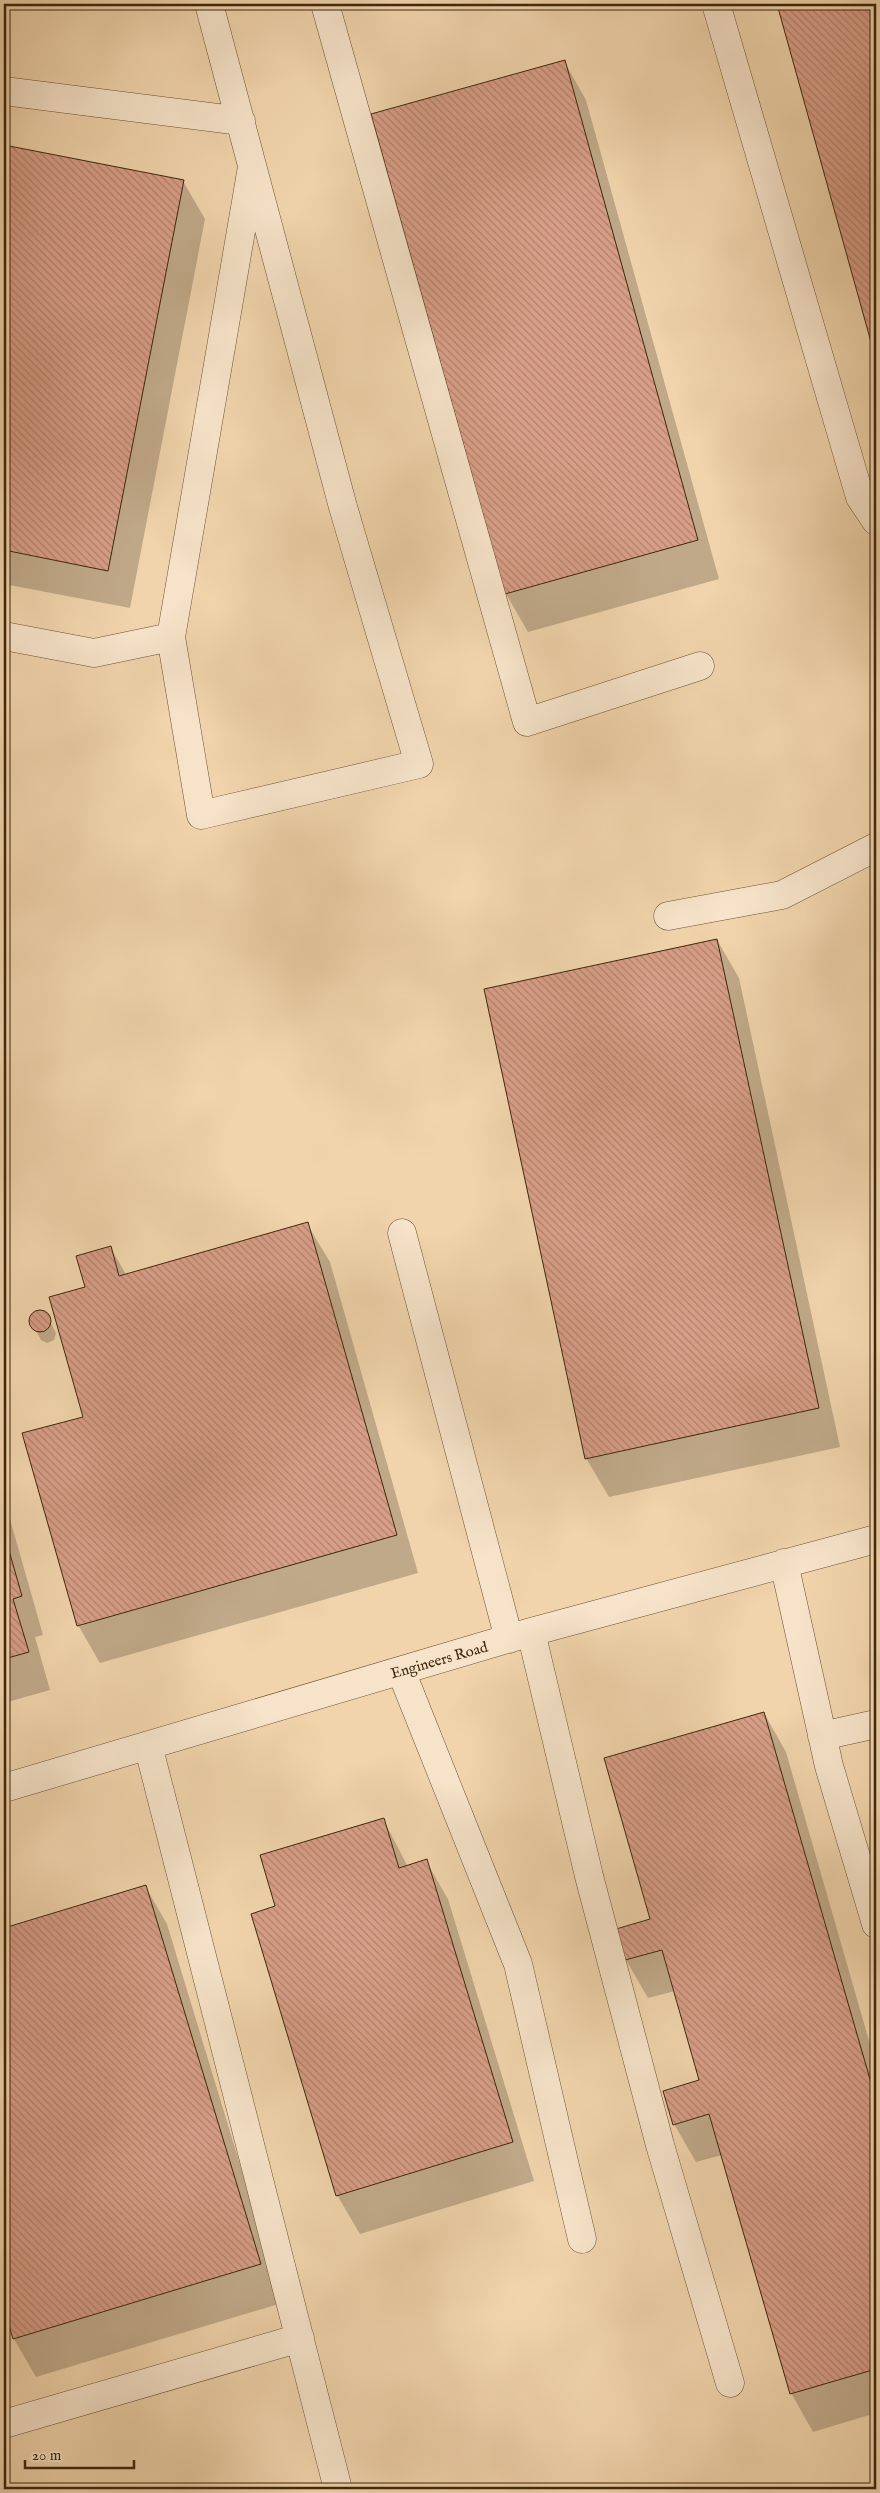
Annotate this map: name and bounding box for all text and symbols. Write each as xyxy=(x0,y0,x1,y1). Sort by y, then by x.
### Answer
street label: Engineers Road xyxy=(388,1637,491,1683)
scale bar xyxy=(25,2438,134,2470)
text: 20 m xyxy=(32,2446,62,2465)

